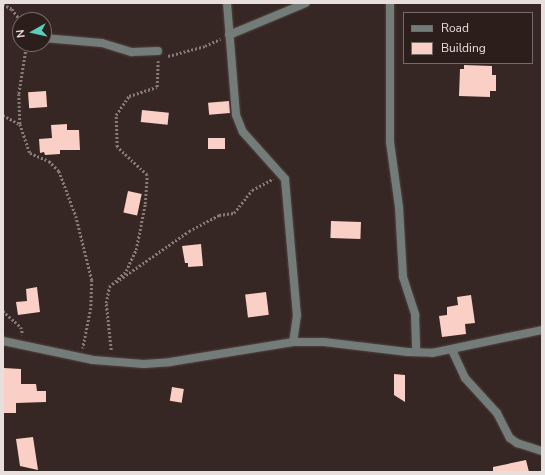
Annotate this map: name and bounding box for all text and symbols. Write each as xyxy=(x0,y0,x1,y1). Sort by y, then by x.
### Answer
north arrow xyxy=(12,12,52,52)
legend xyxy=(403,12,533,64)
text: Road xyxy=(441,20,469,36)
text: N xyxy=(13,28,29,39)
text: Building xyxy=(441,40,486,56)

